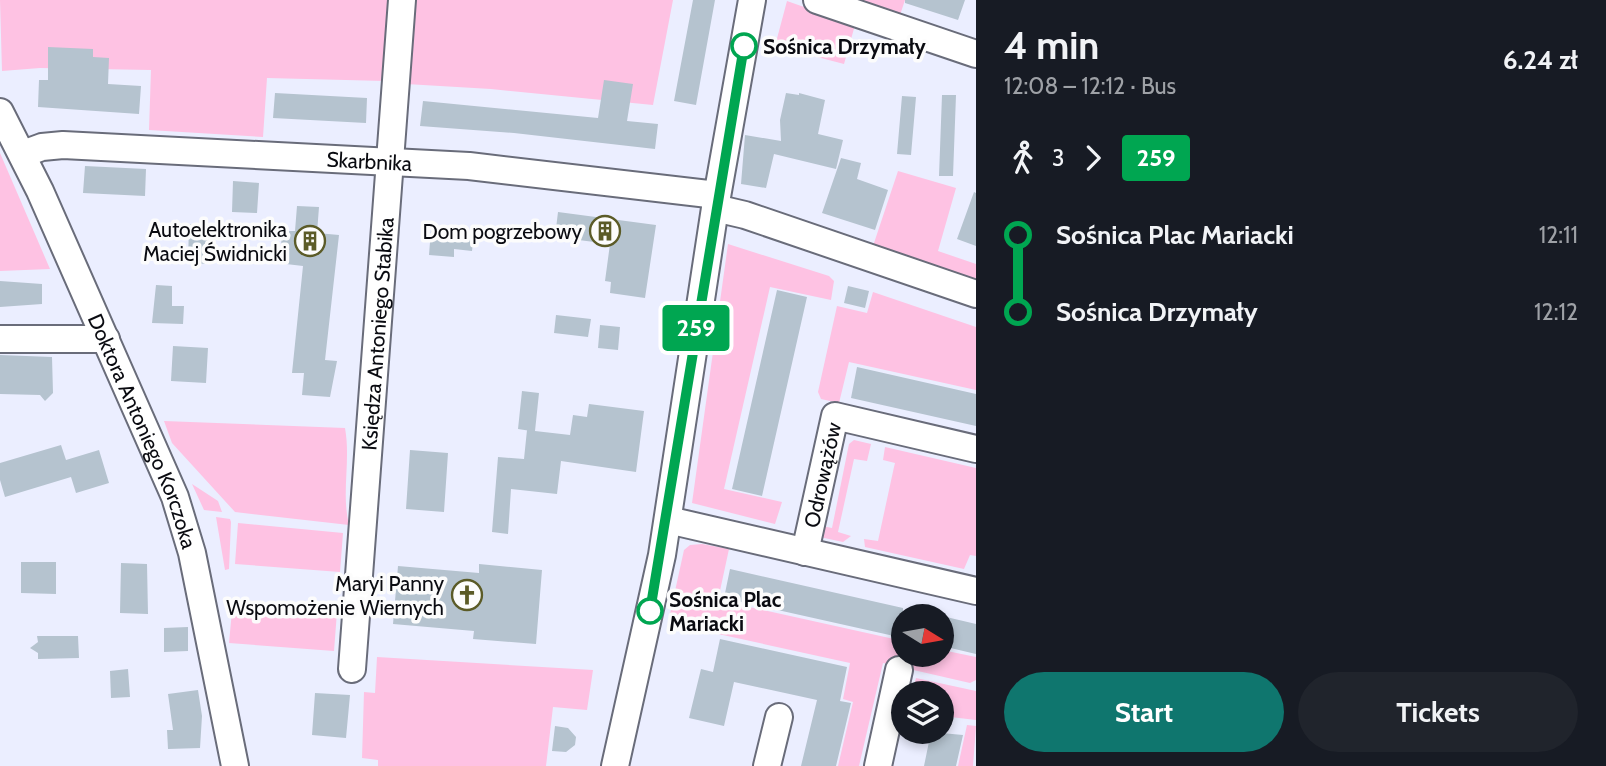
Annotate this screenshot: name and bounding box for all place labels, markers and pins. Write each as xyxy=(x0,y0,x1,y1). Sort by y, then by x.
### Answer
marker: Sośnica Drzymały xyxy=(731,33,757,59)
place label: Sośnica Drzymały xyxy=(763,34,927,59)
building icon: Dom pogrzebowy xyxy=(588,214,622,248)
place label: Autoelektronika Maciej Świdnicki xyxy=(143,217,287,267)
place label: Dom pogrzebowy xyxy=(422,219,582,244)
building icon: Autoelektronika Maciej Świdnicki xyxy=(293,224,327,258)
place label: Maryi Panny Wspomożenie Wiernych xyxy=(226,571,444,620)
church icon: Maryi Panny Wspomożenie Wiernych xyxy=(450,578,484,612)
place label: Sośnica Plac Mariacki xyxy=(669,587,782,636)
marker: Sośnica Plac Mariacki xyxy=(637,598,663,624)

